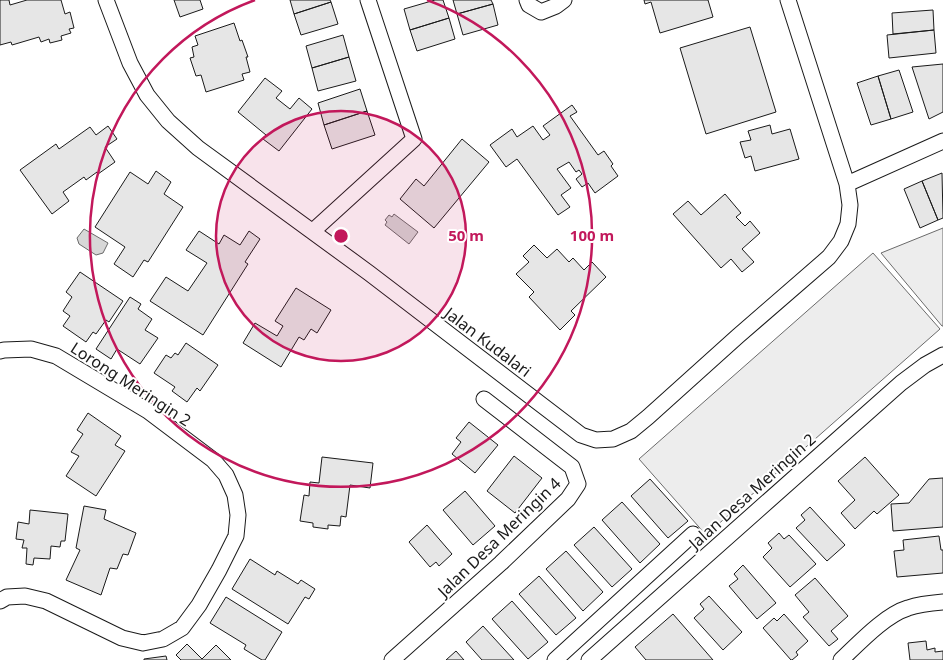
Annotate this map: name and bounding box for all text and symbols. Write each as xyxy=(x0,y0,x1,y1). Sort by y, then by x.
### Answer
text: 50 m xyxy=(448,225,484,245)
text: 100 m xyxy=(570,225,614,245)
centre of rings xyxy=(332,227,350,245)
street label: Jalan Kudalari xyxy=(439,301,536,382)
street label: Lorong Meringin 2 xyxy=(67,337,195,431)
street label: Jalan Desa Meringin 2 xyxy=(682,428,820,555)
street label: Jalan Desa Meringin 4 xyxy=(431,472,565,603)

